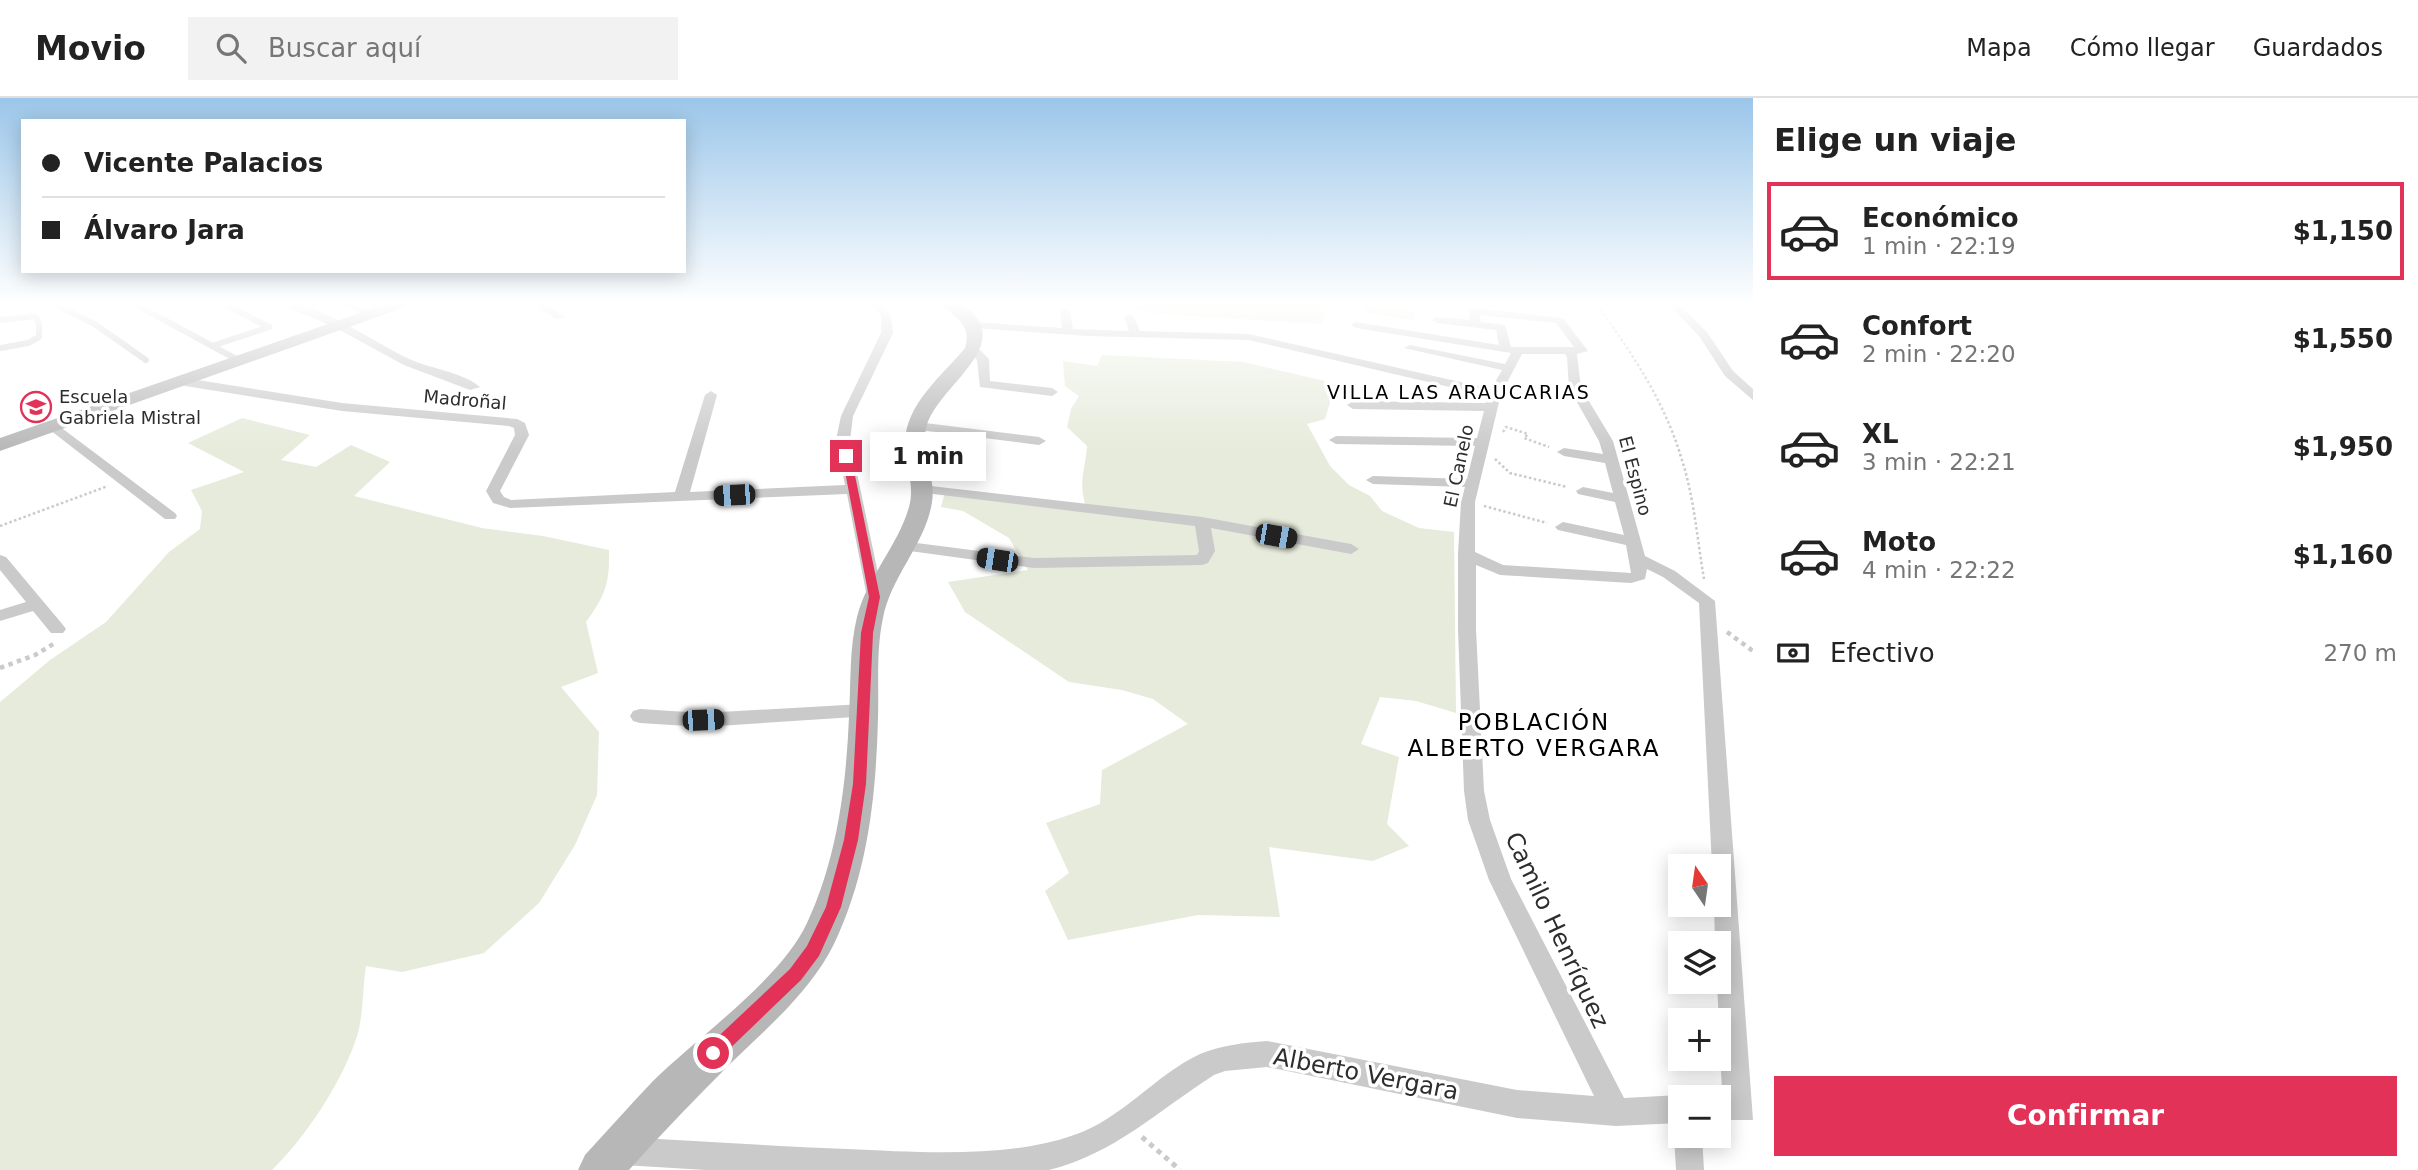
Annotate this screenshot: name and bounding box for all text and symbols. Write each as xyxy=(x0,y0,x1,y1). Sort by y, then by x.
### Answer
search box xyxy=(188,17,678,80)
text: Movio xyxy=(35,29,146,68)
icon: search xyxy=(212,29,250,67)
text: Buscar aquí xyxy=(268,33,421,63)
text: Mapa xyxy=(1966,34,2032,62)
text: Cómo llegar xyxy=(2070,34,2215,62)
text: Guardados xyxy=(2253,34,2383,62)
text: Elige un viaje xyxy=(1774,121,2016,159)
text: Vicente Palacios xyxy=(84,148,323,178)
icon: car xyxy=(1778,200,1841,263)
text: Económico xyxy=(1862,203,2019,233)
text: Álvaro Jara xyxy=(84,215,245,245)
text: $1,150 xyxy=(2293,216,2393,246)
text: 1 min · 22:19 xyxy=(1862,233,2016,259)
icon: car xyxy=(1778,308,1841,371)
text: Confort xyxy=(1862,311,1972,341)
text: $1,550 xyxy=(2293,324,2393,354)
text: 2 min · 22:20 xyxy=(1862,341,2016,367)
district label: VILLA LAS ARAUCARIAS xyxy=(1327,381,1591,403)
street label: Madroñal xyxy=(423,385,508,414)
place label: Escuela Gabriela Mistral xyxy=(59,386,201,428)
school or university icon: Escuela Gabriela Mistral xyxy=(19,390,53,424)
icon: car xyxy=(1778,416,1841,479)
text: XL xyxy=(1862,419,1899,449)
street label: El Canelo xyxy=(1439,423,1478,509)
callout: 1 min xyxy=(870,432,986,480)
text: $1,950 xyxy=(2293,432,2393,462)
street label: El Espino xyxy=(1615,434,1656,518)
route end xyxy=(830,440,862,472)
text: 1 min xyxy=(892,443,964,469)
text: 3 min · 22:21 xyxy=(1862,449,2016,475)
car xyxy=(713,483,756,507)
car xyxy=(1254,522,1299,550)
icon: car xyxy=(1778,524,1841,587)
text: Moto xyxy=(1862,527,1936,557)
text: $1,160 xyxy=(2293,540,2393,570)
car xyxy=(975,546,1020,574)
text: 4 min · 22:22 xyxy=(1862,557,2016,583)
icon: cash xyxy=(1774,634,1812,672)
text: Efectivo xyxy=(1830,638,1935,668)
text: 270 m xyxy=(2323,640,2397,666)
district label: POBLACIÓN ALBERTO VERGARA xyxy=(1407,708,1661,761)
car xyxy=(682,709,725,731)
street label: Camilo Henríquez xyxy=(1499,828,1615,1032)
north arrow xyxy=(1668,854,1731,917)
map controls xyxy=(1668,854,1731,1148)
button: layers xyxy=(1668,931,1731,994)
button: + xyxy=(1668,1008,1731,1071)
route start xyxy=(697,1037,729,1069)
street label: Alberto Vergara xyxy=(1271,1042,1461,1106)
button: Confirmar xyxy=(1774,1076,2397,1156)
button: − xyxy=(1668,1085,1731,1148)

